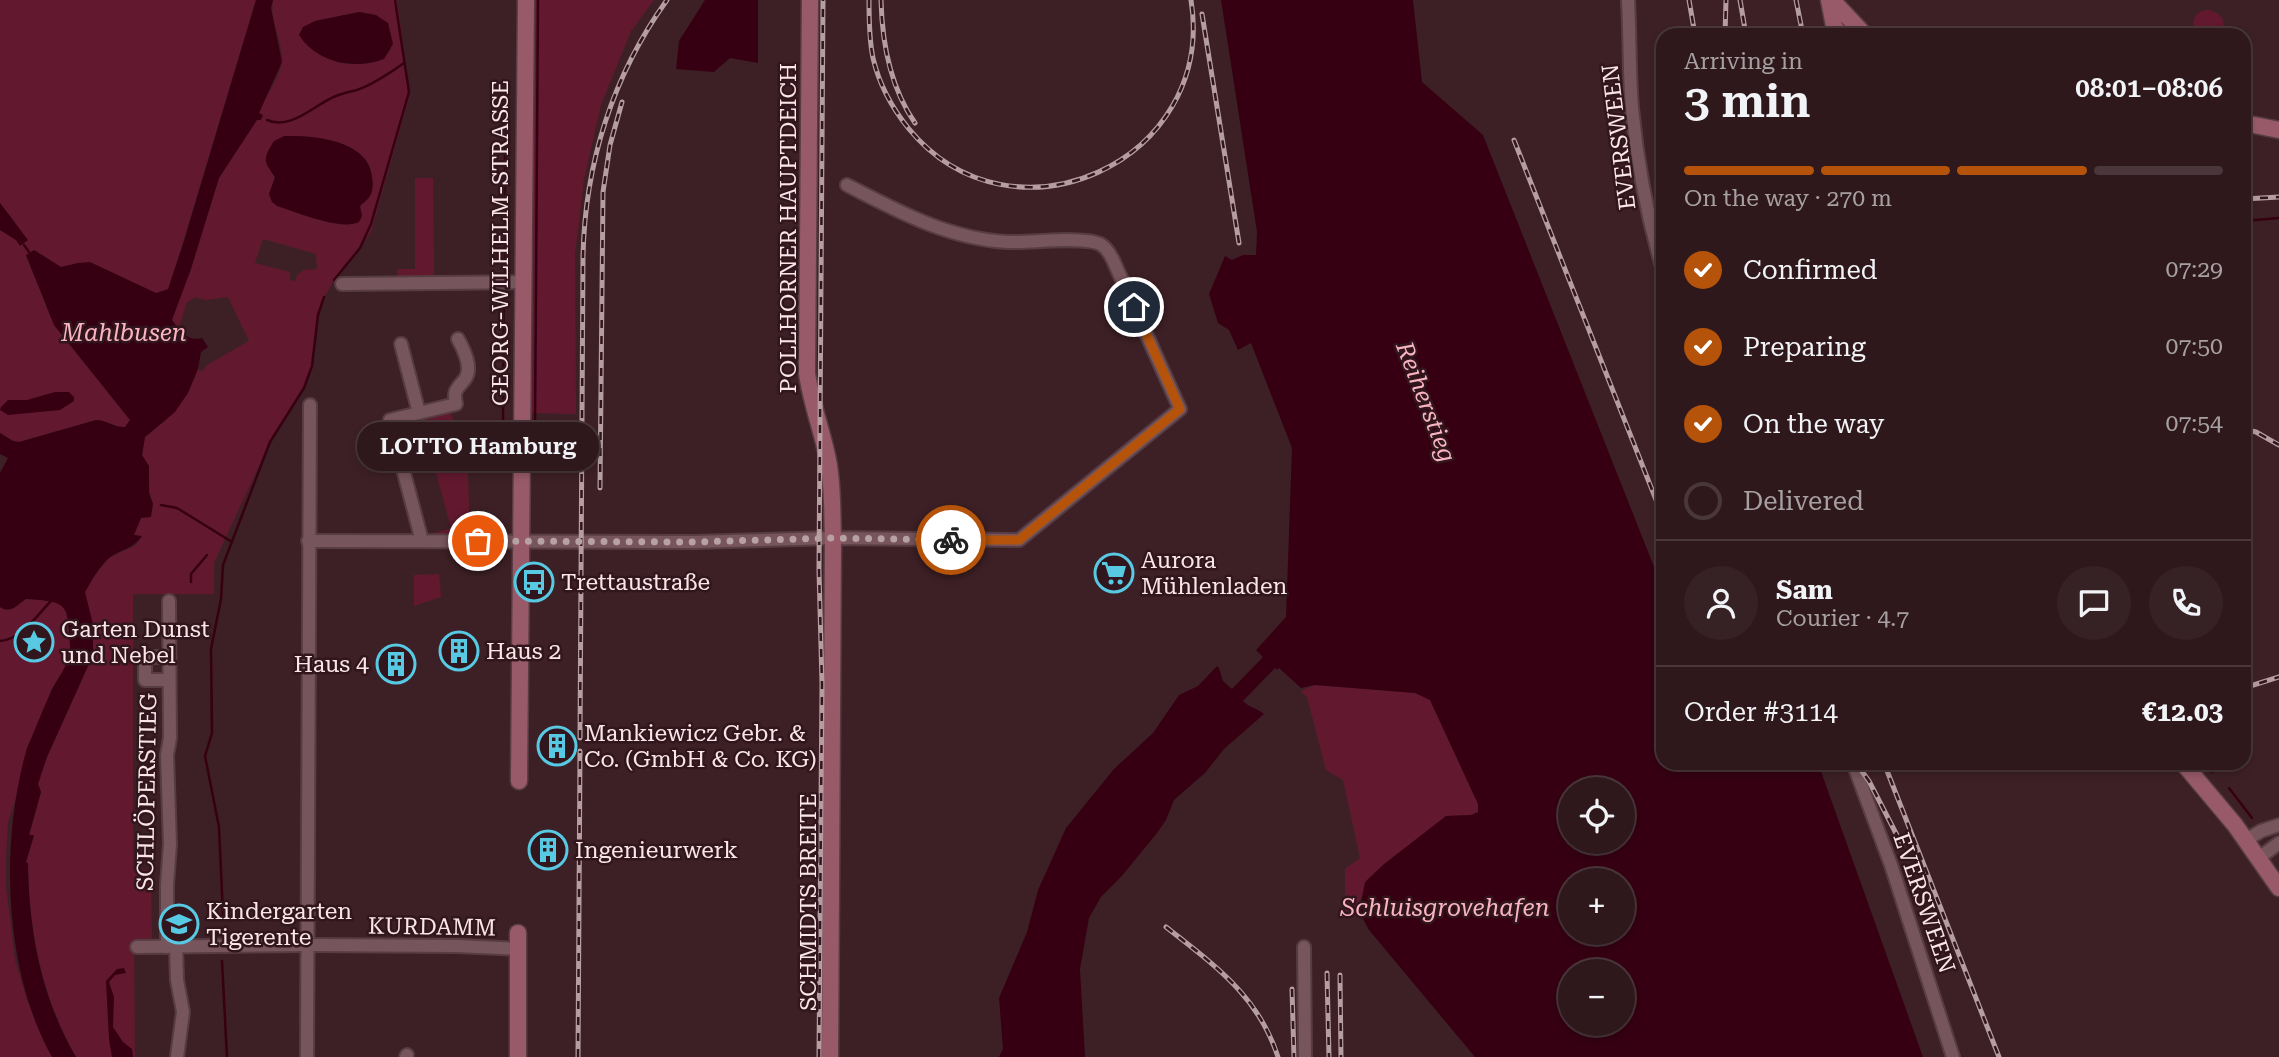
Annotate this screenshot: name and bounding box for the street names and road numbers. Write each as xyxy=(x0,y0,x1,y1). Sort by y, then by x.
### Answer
street label: POLLHORNER HAUPTDEICH xyxy=(775,63,802,393)
street label: EVERSWEEN xyxy=(1597,63,1641,211)
street label: GEORG-WILHELM-STRASSE xyxy=(487,80,514,406)
street label: SCHLÖPERSTIEG xyxy=(132,693,162,891)
street label: SCHMIDTS BREITE xyxy=(795,793,822,1011)
street label: EVERSWEEN xyxy=(1887,829,1961,977)
street label: KURDAMM xyxy=(368,912,496,942)

